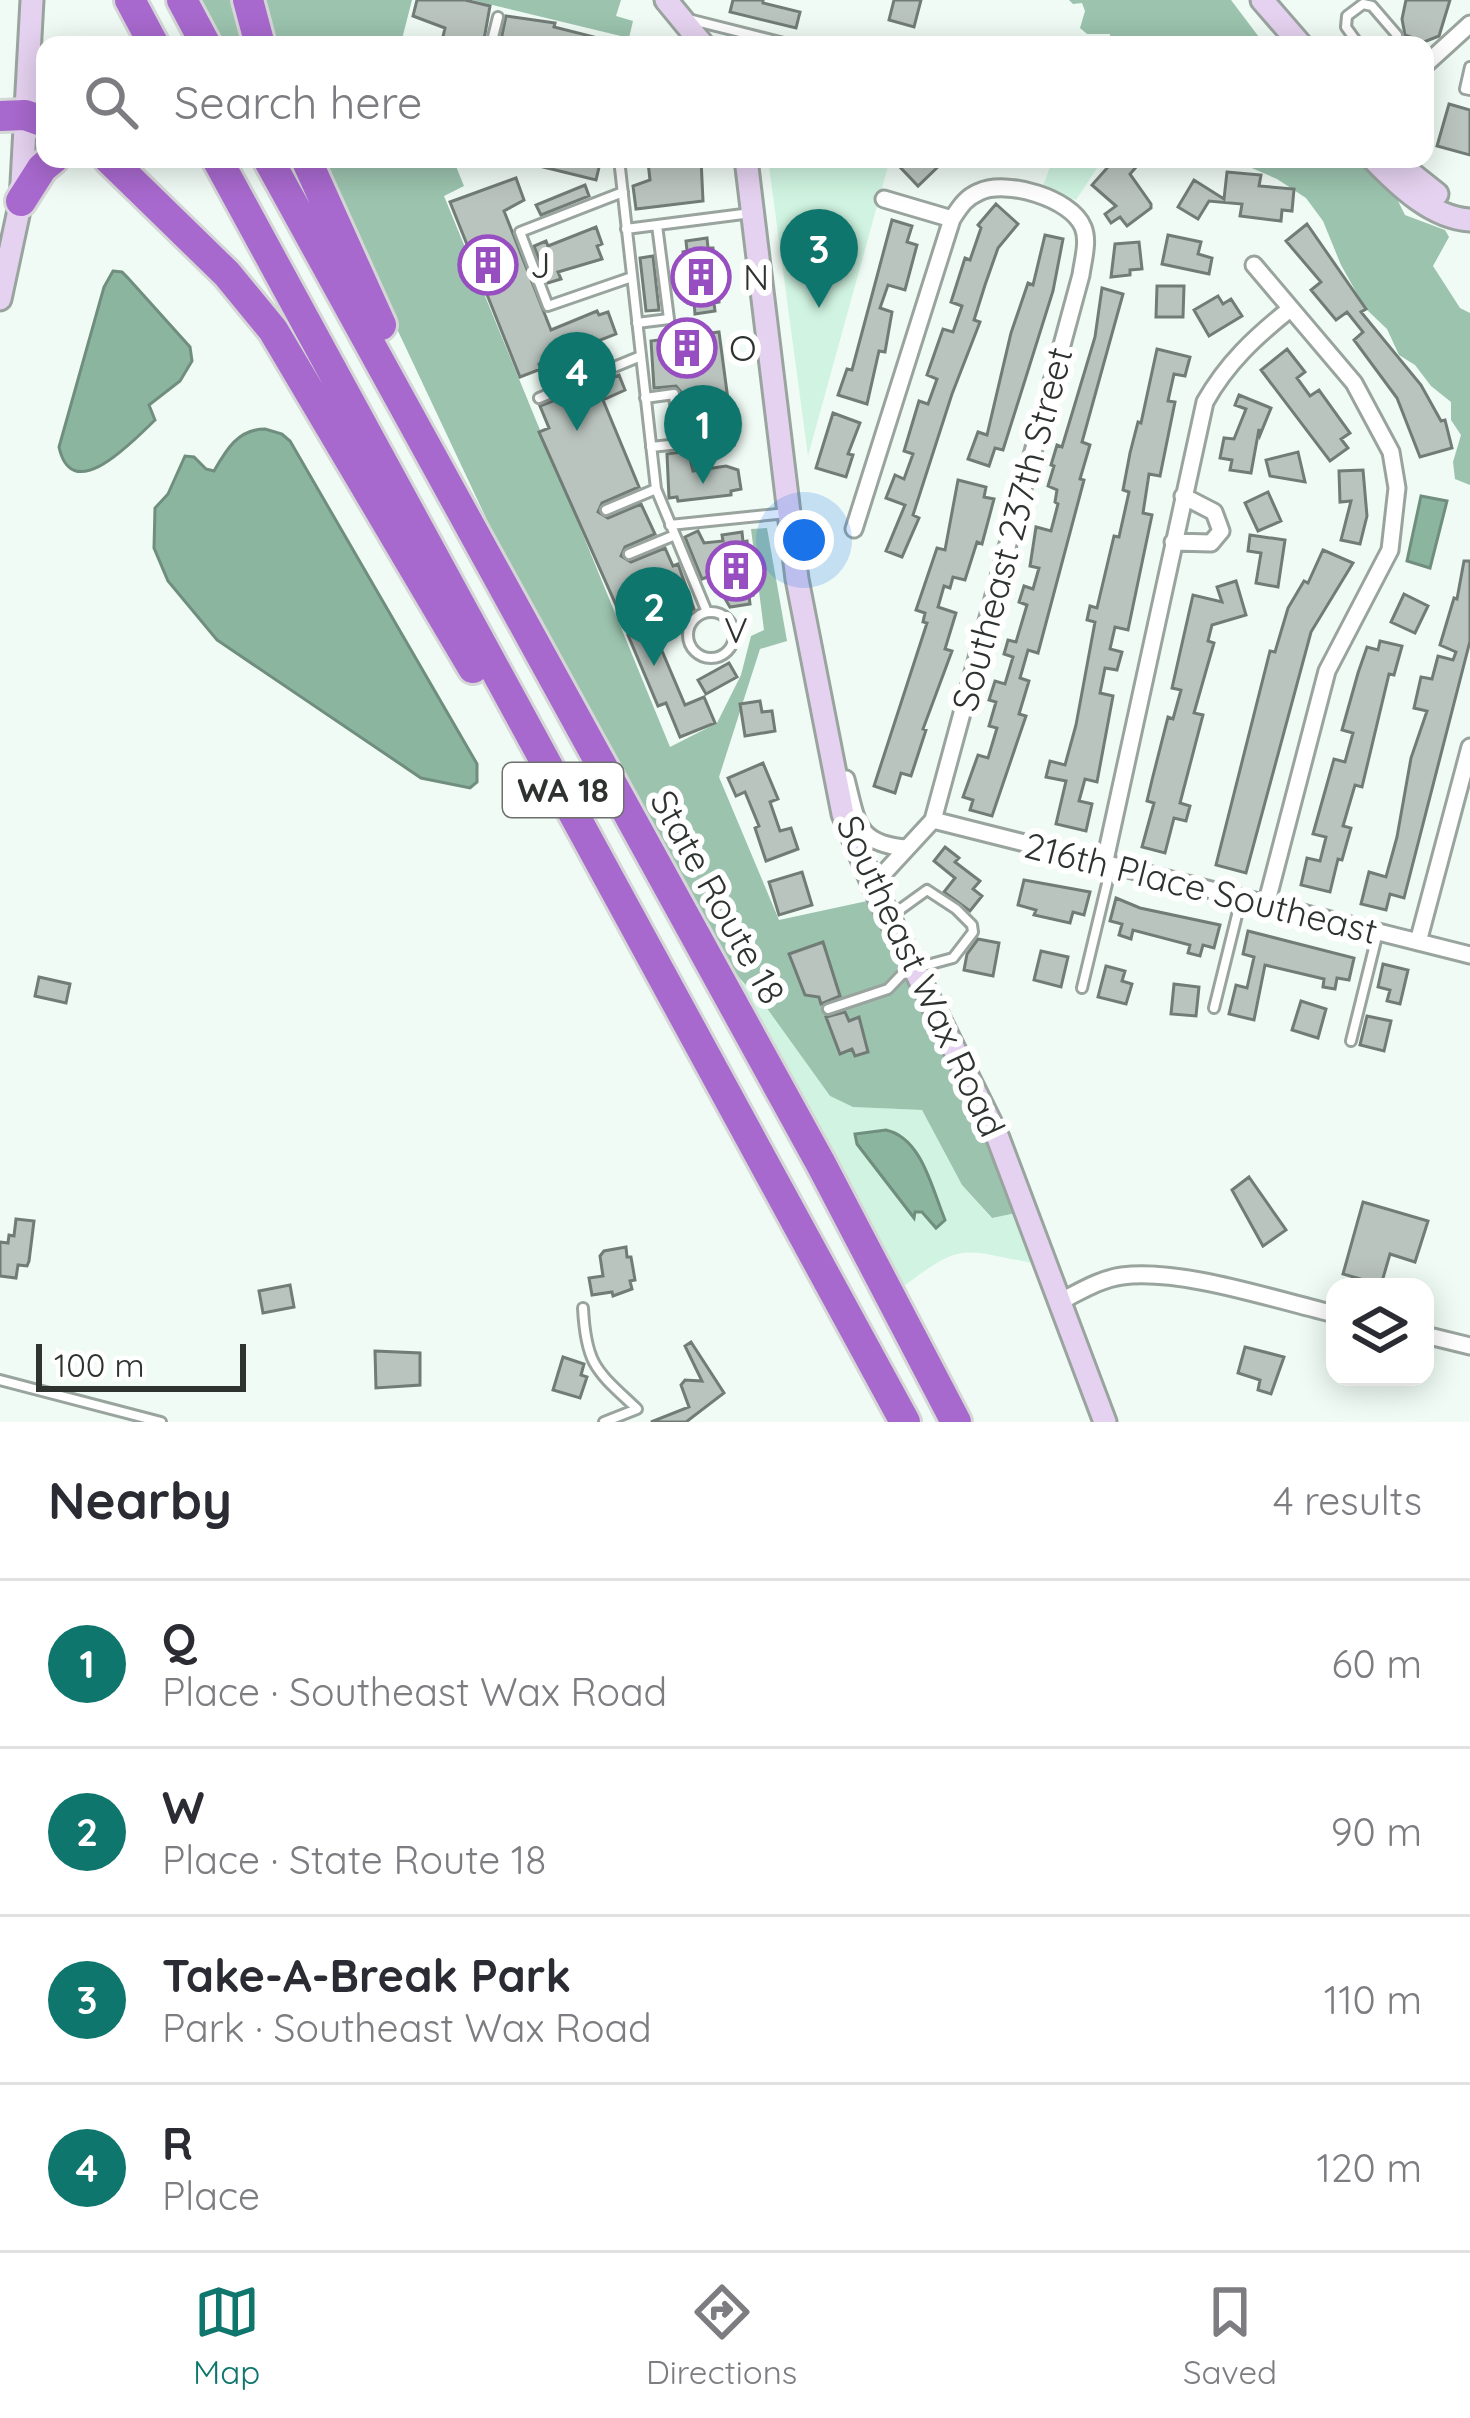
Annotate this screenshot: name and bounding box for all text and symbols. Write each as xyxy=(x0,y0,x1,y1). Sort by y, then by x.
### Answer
search box xyxy=(36,36,1434,168)
icon: search xyxy=(78,69,144,135)
text: Search here xyxy=(174,74,422,130)
pin: 3 xyxy=(780,209,858,308)
building icon: J xyxy=(457,234,519,296)
place label: J xyxy=(530,242,551,287)
building icon: N xyxy=(670,246,732,308)
place label: N xyxy=(743,254,769,299)
building icon: O xyxy=(656,317,718,379)
place label: O xyxy=(729,325,757,370)
pin: 4 xyxy=(538,332,616,431)
street label: Southeast 237th Street xyxy=(941,342,1082,716)
pin: 1 xyxy=(664,385,742,484)
your location xyxy=(774,510,834,570)
building icon: V xyxy=(705,540,767,602)
pin: 2 xyxy=(615,567,693,666)
place label: V xyxy=(724,607,748,652)
road number: WA 18 xyxy=(503,763,623,817)
street label: State Route 18 xyxy=(641,782,796,1012)
street label: Southeast Wax Road xyxy=(827,808,1016,1144)
street label: 216th Place Southeast xyxy=(1020,822,1382,953)
map controls xyxy=(1326,1278,1434,1386)
button: layers xyxy=(1326,1278,1434,1386)
scale bar xyxy=(36,1338,246,1391)
text: 100 m xyxy=(54,1344,145,1385)
text: Nearby xyxy=(48,1468,232,1532)
text: 4 results xyxy=(1273,1476,1422,1525)
text: Q xyxy=(162,1611,196,1667)
text: 1 xyxy=(79,1639,95,1688)
text: 60 m xyxy=(1332,1639,1422,1688)
text: Place · Southeast Wax Road xyxy=(162,1667,667,1716)
text: W xyxy=(162,1779,204,1835)
text: 2 xyxy=(76,1807,98,1856)
text: 90 m xyxy=(1331,1807,1422,1856)
text: Place · State Route 18 xyxy=(162,1835,546,1884)
text: Take-A-Break Park xyxy=(162,1947,571,2003)
text: 3 xyxy=(77,1975,97,2024)
text: 110 m xyxy=(1324,1975,1422,2024)
text: Park · Southeast Wax Road xyxy=(162,2003,652,2052)
text: R xyxy=(162,2115,193,2171)
text: 4 xyxy=(76,2143,98,2192)
text: 120 m xyxy=(1317,2143,1422,2192)
text: Place xyxy=(162,2171,260,2220)
tab: Map xyxy=(193,2279,260,2392)
tab: Directions xyxy=(646,2279,797,2392)
tab: Saved xyxy=(1183,2279,1277,2392)

